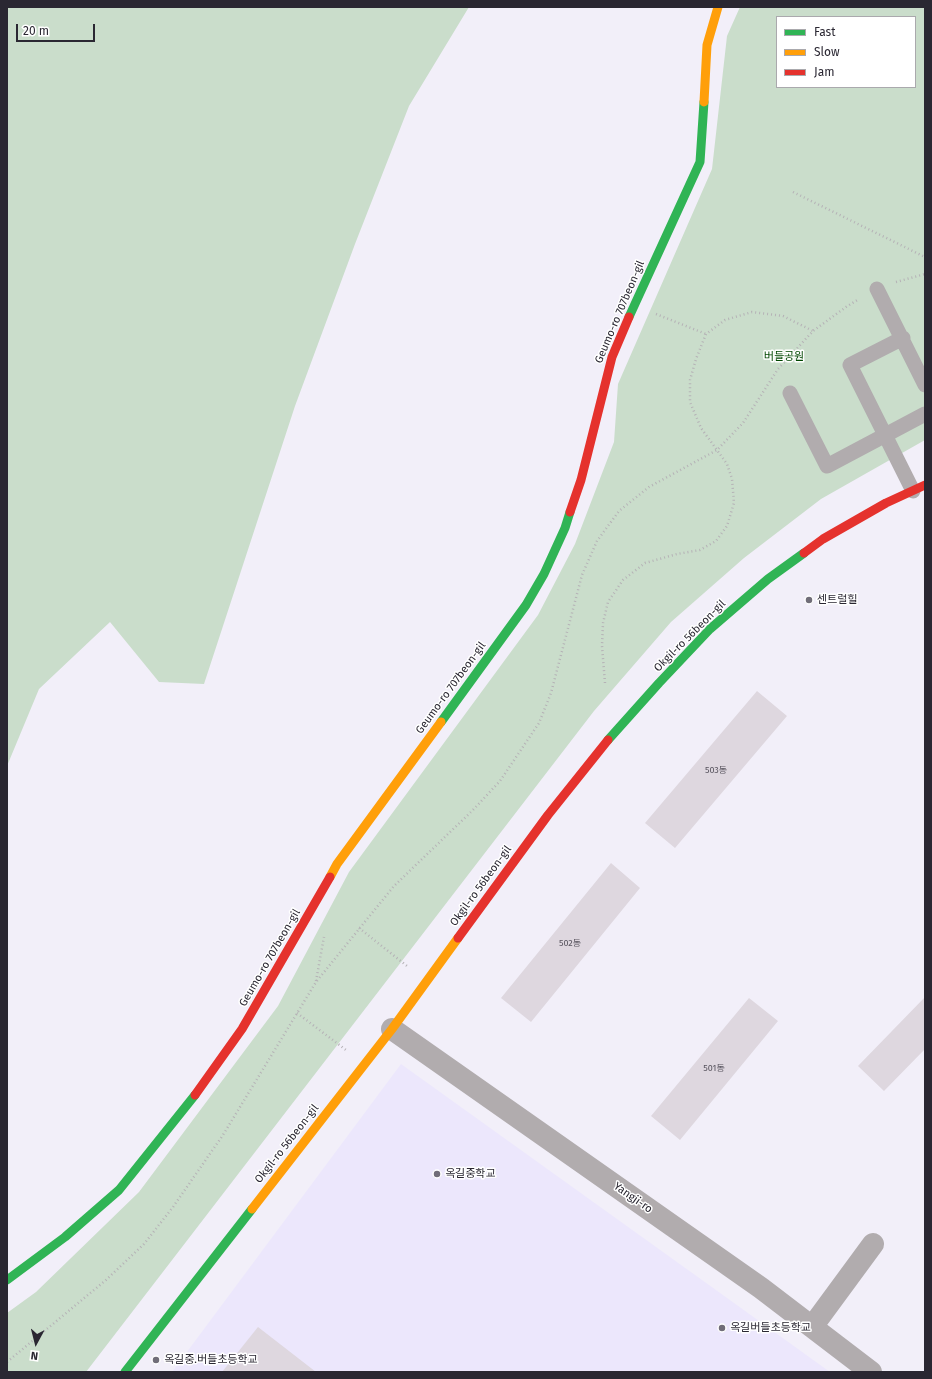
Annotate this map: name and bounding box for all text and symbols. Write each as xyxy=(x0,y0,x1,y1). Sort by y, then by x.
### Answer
scale bar xyxy=(18,16,97,42)
legend xyxy=(776,16,916,88)
text: 20 m xyxy=(23,24,49,38)
text: Fast xyxy=(814,25,836,39)
text: Slow xyxy=(814,45,840,59)
text: Jam xyxy=(814,65,834,79)
street label: Geumo-ro 707beon-gil xyxy=(592,259,648,365)
park label: 버들공원 xyxy=(764,350,804,364)
place label: 센트럴힐 xyxy=(817,593,857,607)
marker: 센트럴힐 xyxy=(804,595,814,605)
street label: Okgil-ro 56beon-gil xyxy=(651,597,729,675)
street label: Geumo-ro 707beon-gil xyxy=(413,640,489,736)
house number: 503동 xyxy=(705,765,727,775)
street label: Okgil-ro 56beon-gil xyxy=(447,843,515,929)
street label: Geumo-ro 707beon-gil xyxy=(237,907,303,1009)
house number: 502동 xyxy=(559,938,581,948)
house number: 501동 xyxy=(703,1063,725,1073)
street label: Okgil-ro 56beon-gil xyxy=(252,1102,322,1186)
place label: 옥길중학교 xyxy=(445,1167,496,1181)
marker: 옥길중학교 xyxy=(432,1169,442,1179)
street label: Yangji-ro xyxy=(611,1180,655,1216)
place label: 옥길버들초등학교 xyxy=(730,1321,811,1335)
north arrow xyxy=(16,1323,56,1363)
marker: 옥길버들초등학교 xyxy=(717,1323,727,1333)
text: N xyxy=(30,1349,39,1362)
place label: 옥길중.버들초등학교 xyxy=(164,1353,258,1367)
marker: 옥길중.버들초등학교 xyxy=(151,1355,161,1365)

